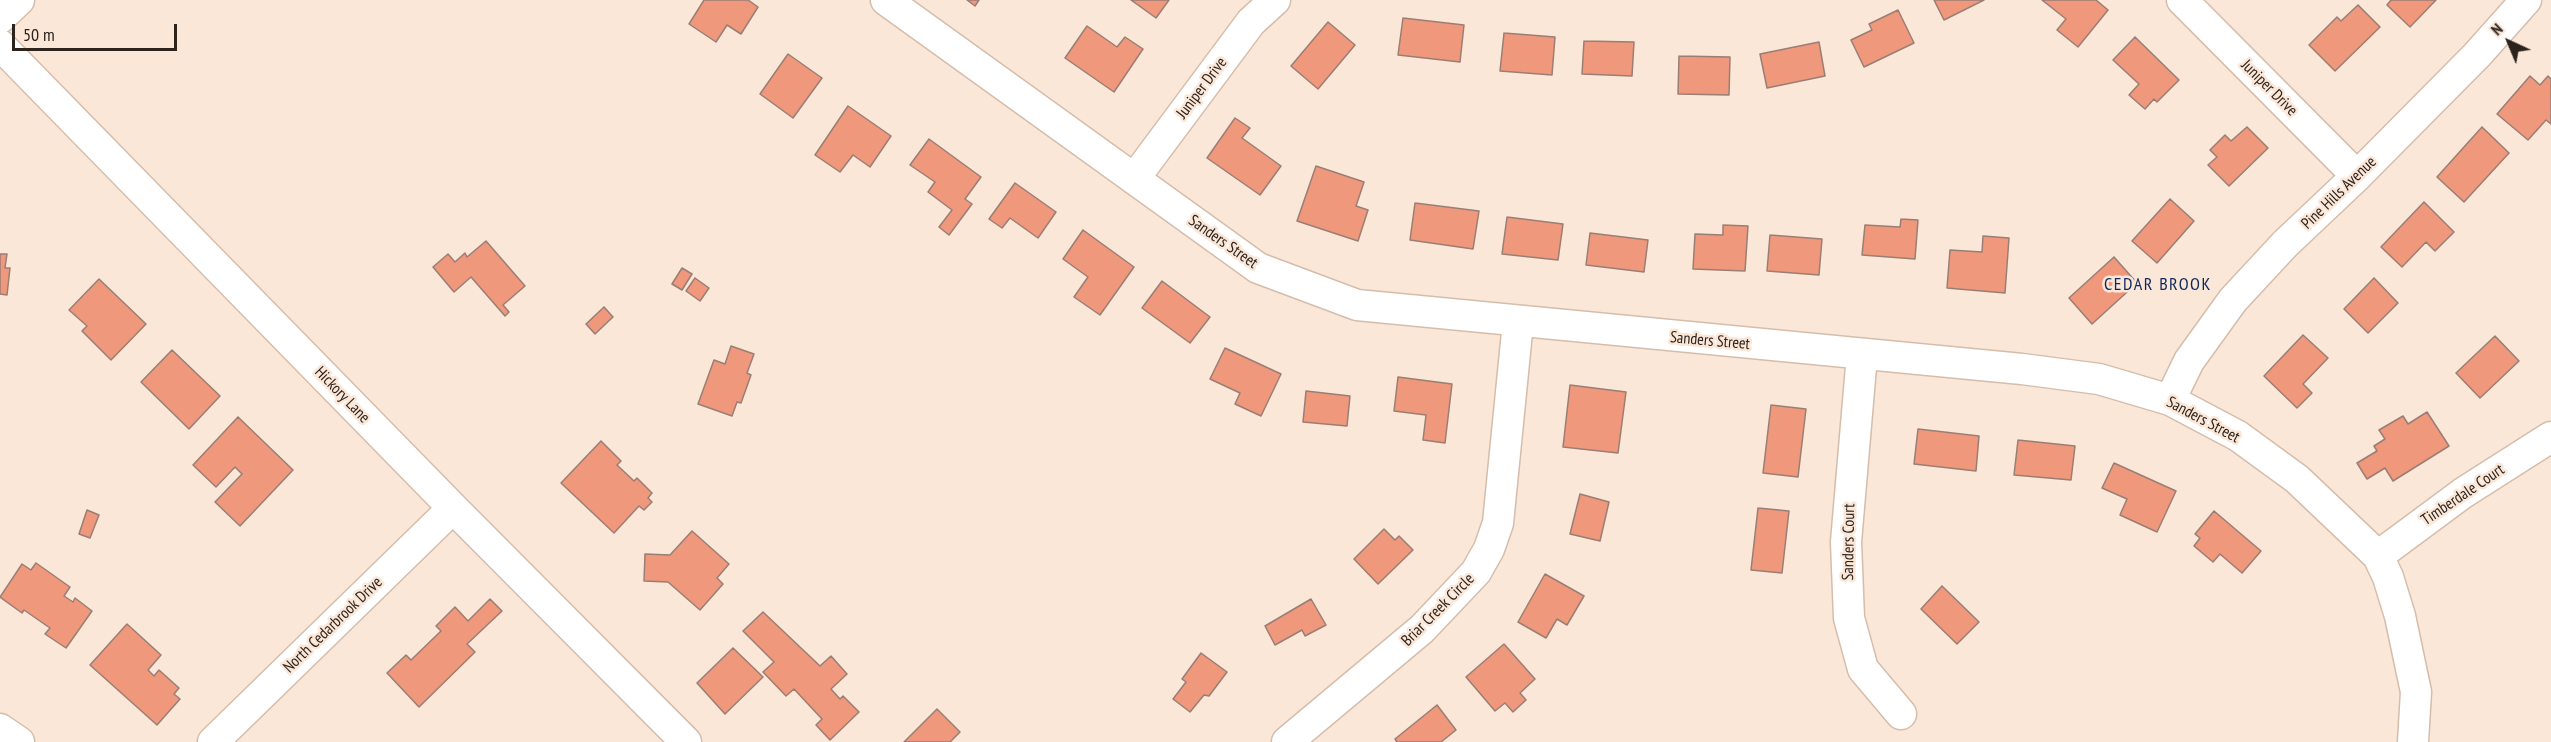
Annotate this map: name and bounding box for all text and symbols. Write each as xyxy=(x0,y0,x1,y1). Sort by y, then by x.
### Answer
scale bar xyxy=(15,12,180,50)
north arrow xyxy=(2479,12,2539,72)
text: N xyxy=(2486,19,2507,39)
text: 50 m xyxy=(23,23,55,46)
street label: Juniper Drive xyxy=(1173,54,1231,122)
street label: Juniper Drive xyxy=(2237,56,2301,120)
street label: Pine Hills Avenue xyxy=(2298,153,2380,233)
street label: Sanders Street xyxy=(1185,211,1261,273)
district label: CEDAR BROOK xyxy=(2104,274,2212,296)
street label: Sanders Street xyxy=(1669,328,1751,354)
street label: Hickory Lane xyxy=(310,363,374,427)
street label: Sanders Street xyxy=(2163,393,2243,447)
street label: Timberdale Court xyxy=(2418,460,2508,530)
street label: Sanders Court xyxy=(1839,503,1859,581)
street label: Briar Creek Circle xyxy=(1398,570,1478,650)
street label: North Cedarbrook Drive xyxy=(280,573,386,677)

